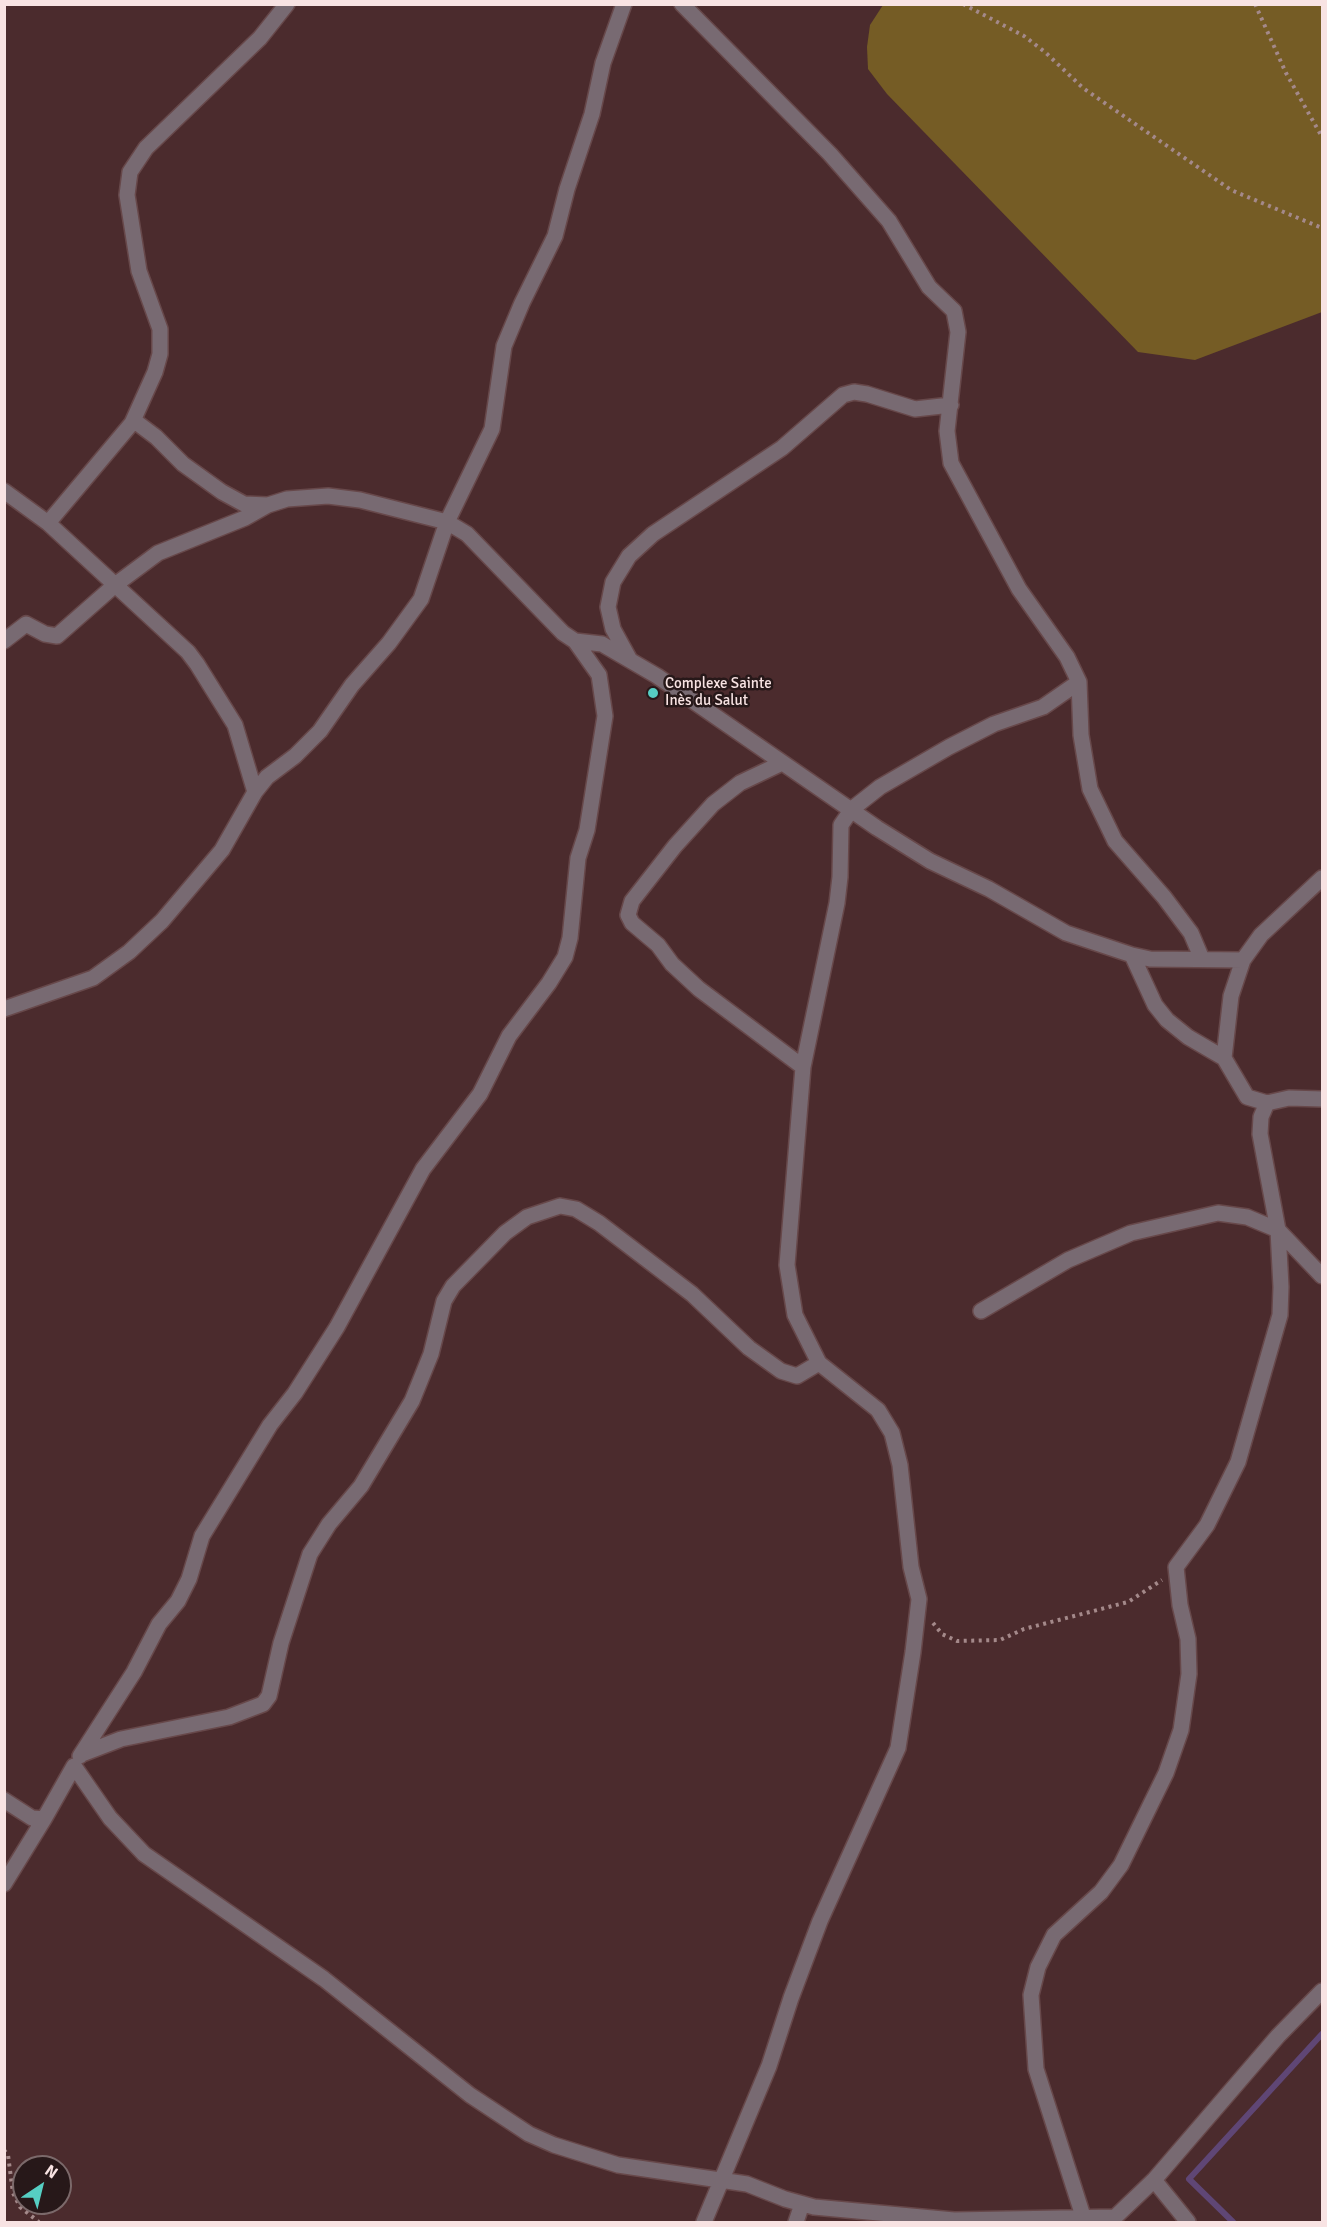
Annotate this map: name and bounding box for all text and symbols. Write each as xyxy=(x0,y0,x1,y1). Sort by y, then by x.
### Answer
place label: Complexe Sainte Inès du Salut xyxy=(665,675,772,710)
marker: Complexe Sainte Inès du Salut xyxy=(646,686,660,700)
north arrow xyxy=(12,2155,72,2215)
text: N xyxy=(41,2161,61,2183)

